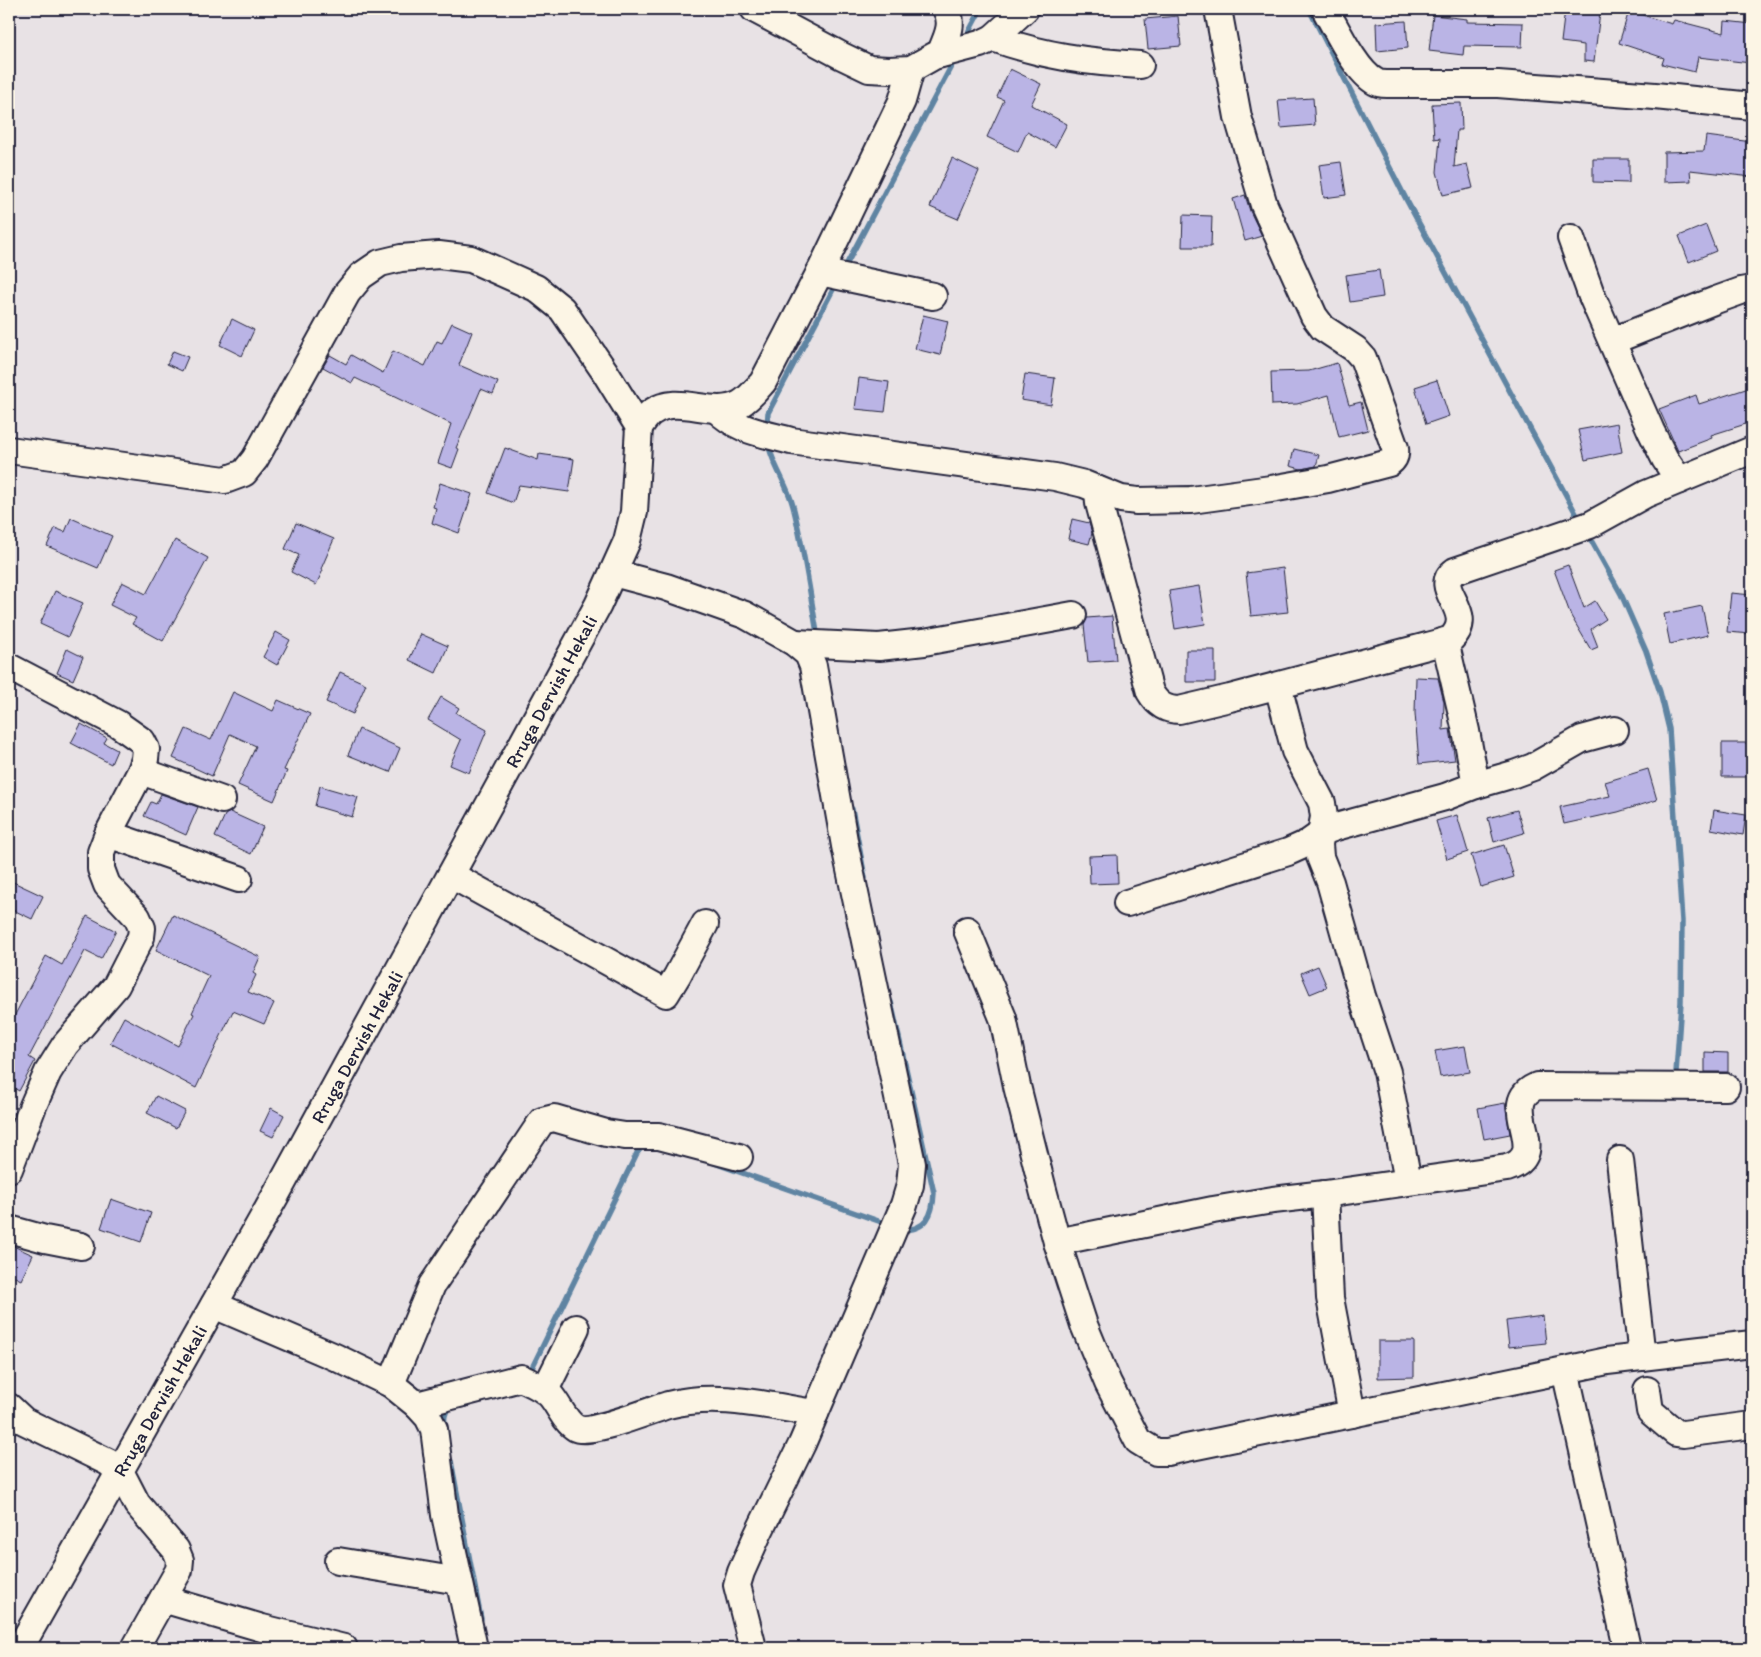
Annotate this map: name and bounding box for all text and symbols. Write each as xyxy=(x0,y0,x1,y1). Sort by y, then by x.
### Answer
street label: Rruga Dervish Hekali xyxy=(500,611,602,772)
street label: Rruga Dervish Hekali xyxy=(306,967,408,1127)
street label: Rruga Dervish Hekali xyxy=(108,1321,212,1481)

